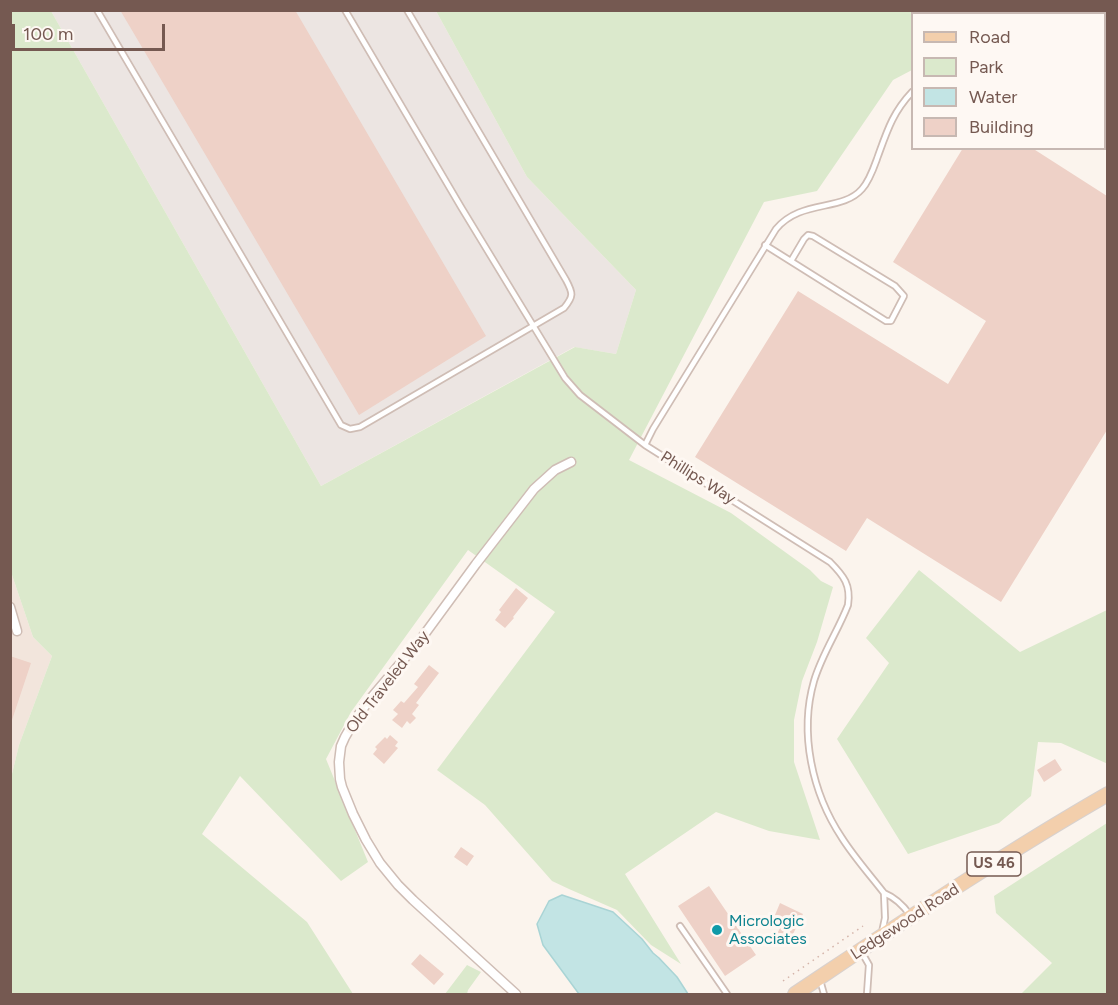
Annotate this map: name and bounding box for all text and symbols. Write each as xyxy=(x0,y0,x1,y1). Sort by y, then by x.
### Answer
scale bar xyxy=(15,12,168,50)
legend xyxy=(911,12,1106,150)
text: 100 m xyxy=(23,23,73,45)
text: Road xyxy=(969,26,1010,48)
text: Park xyxy=(969,56,1003,78)
text: Water xyxy=(969,86,1017,108)
text: Building xyxy=(969,116,1034,138)
street label: Phillips Way xyxy=(657,447,739,509)
street label: Old Traveled Way xyxy=(342,627,434,737)
road number: US 46 xyxy=(967,852,1021,876)
street label: Ledgewood Road xyxy=(847,880,963,964)
place label: Micrologic Associates xyxy=(729,911,807,949)
marker: Micrologic Associates xyxy=(710,923,724,937)

